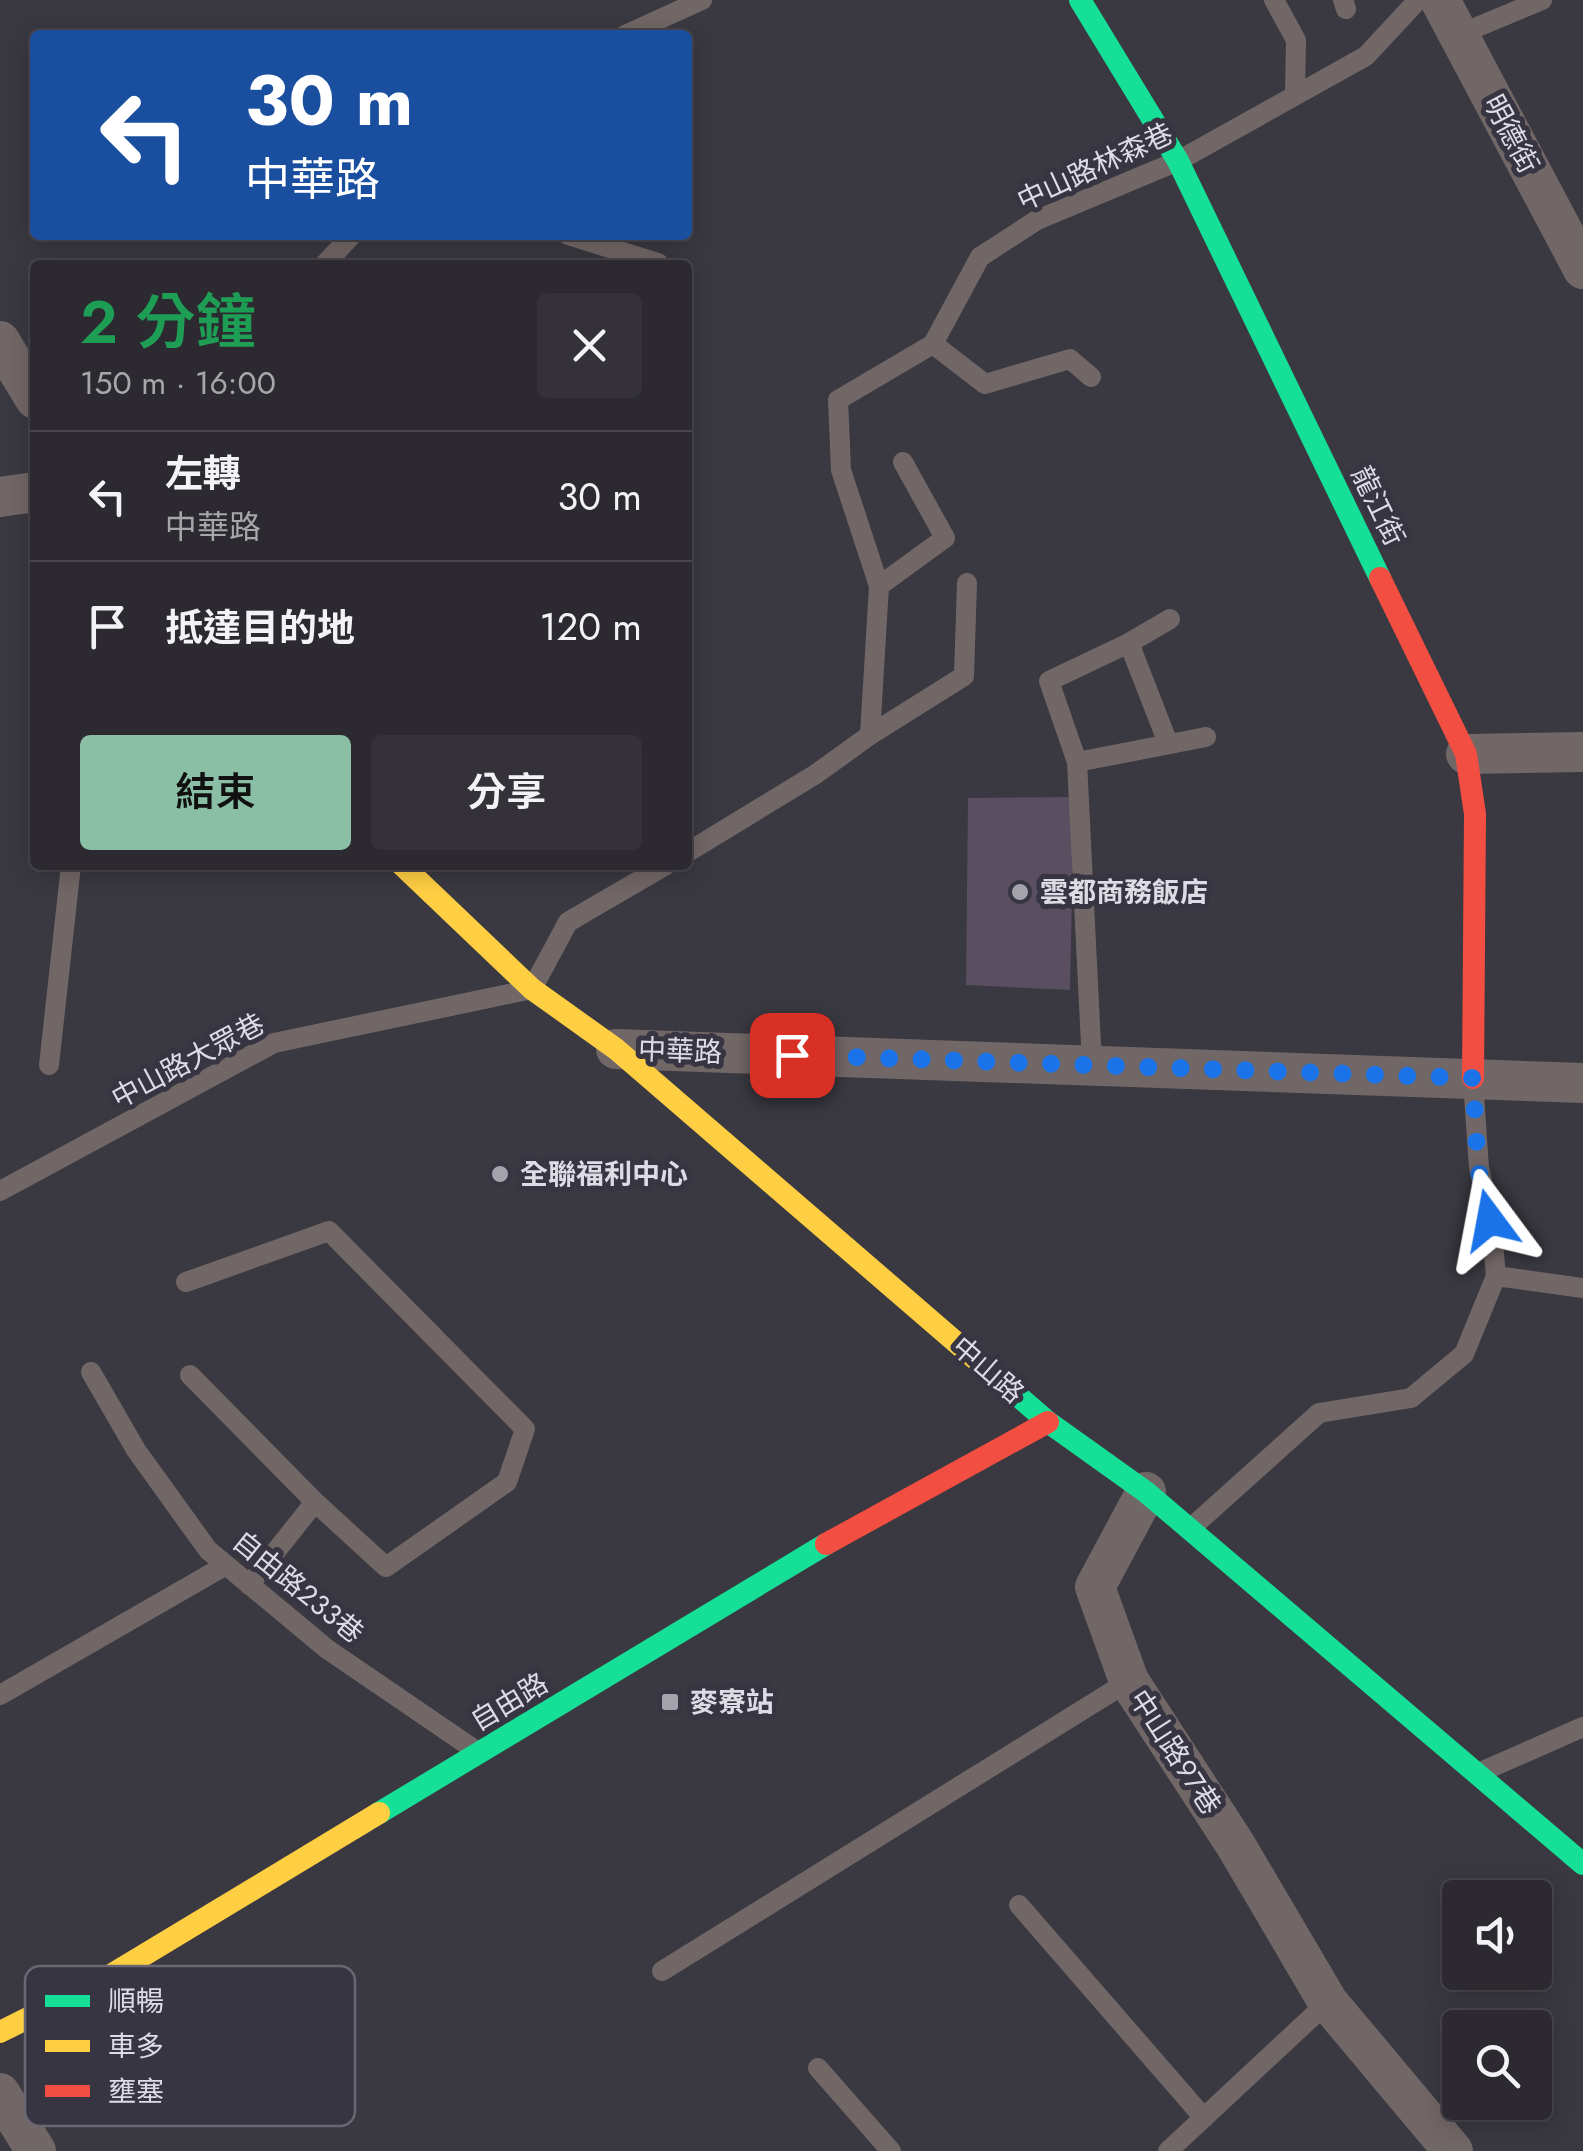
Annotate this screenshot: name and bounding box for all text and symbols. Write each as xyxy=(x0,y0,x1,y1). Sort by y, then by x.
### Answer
text: 30 m xyxy=(245,50,413,151)
icon: left xyxy=(80,70,210,200)
street label: 明德街 xyxy=(1473,87,1549,181)
street label: 中山路林森巷 xyxy=(1010,113,1180,221)
text: 中華路 xyxy=(245,147,380,212)
text: 2 分鐘 xyxy=(80,279,256,366)
button: close xyxy=(537,293,642,398)
text: 150 m · 16:00 xyxy=(80,360,276,406)
text: 左轉 xyxy=(165,446,241,501)
street label: 龍江街 xyxy=(1341,459,1415,553)
icon: left xyxy=(80,469,135,524)
text: 30 m xyxy=(557,469,642,524)
text: 中華路 xyxy=(165,504,261,550)
icon: arrive xyxy=(80,599,135,654)
text: 120 m xyxy=(539,599,642,654)
text: 抵達目的地 xyxy=(165,600,355,655)
button: 結束 xyxy=(80,735,351,850)
button: 分享 xyxy=(371,735,642,850)
place label: 雲都商務飯店 xyxy=(1040,872,1208,913)
marker: 雲都商務飯店 xyxy=(1009,881,1031,903)
street label: 中山路大眾巷 xyxy=(104,1003,272,1119)
pin xyxy=(750,1013,835,1098)
icon: arrive xyxy=(765,1028,820,1083)
street label: 中華路 xyxy=(637,1029,723,1073)
place label: 全聯福利中心 xyxy=(520,1154,688,1195)
marker: 全聯福利中心 xyxy=(489,1163,511,1185)
position arrow xyxy=(1438,1168,1542,1272)
street label: 中山路 xyxy=(943,1327,1033,1413)
street label: 自由路233巷 xyxy=(224,1521,372,1653)
street label: 自由路 xyxy=(462,1663,556,1741)
street label: 中山路97巷 xyxy=(1119,1681,1231,1823)
place label: 麥寮站 xyxy=(690,1682,774,1723)
marker: 麥寮站 xyxy=(659,1691,681,1713)
map controls xyxy=(1442,1880,1552,2120)
button: sound xyxy=(1442,1880,1552,1990)
legend xyxy=(25,1966,355,2126)
text: 順暢 xyxy=(108,1981,164,2022)
button: search xyxy=(1442,2010,1552,2120)
text: 車多 xyxy=(108,2026,164,2067)
text: 壅塞 xyxy=(108,2071,164,2112)

